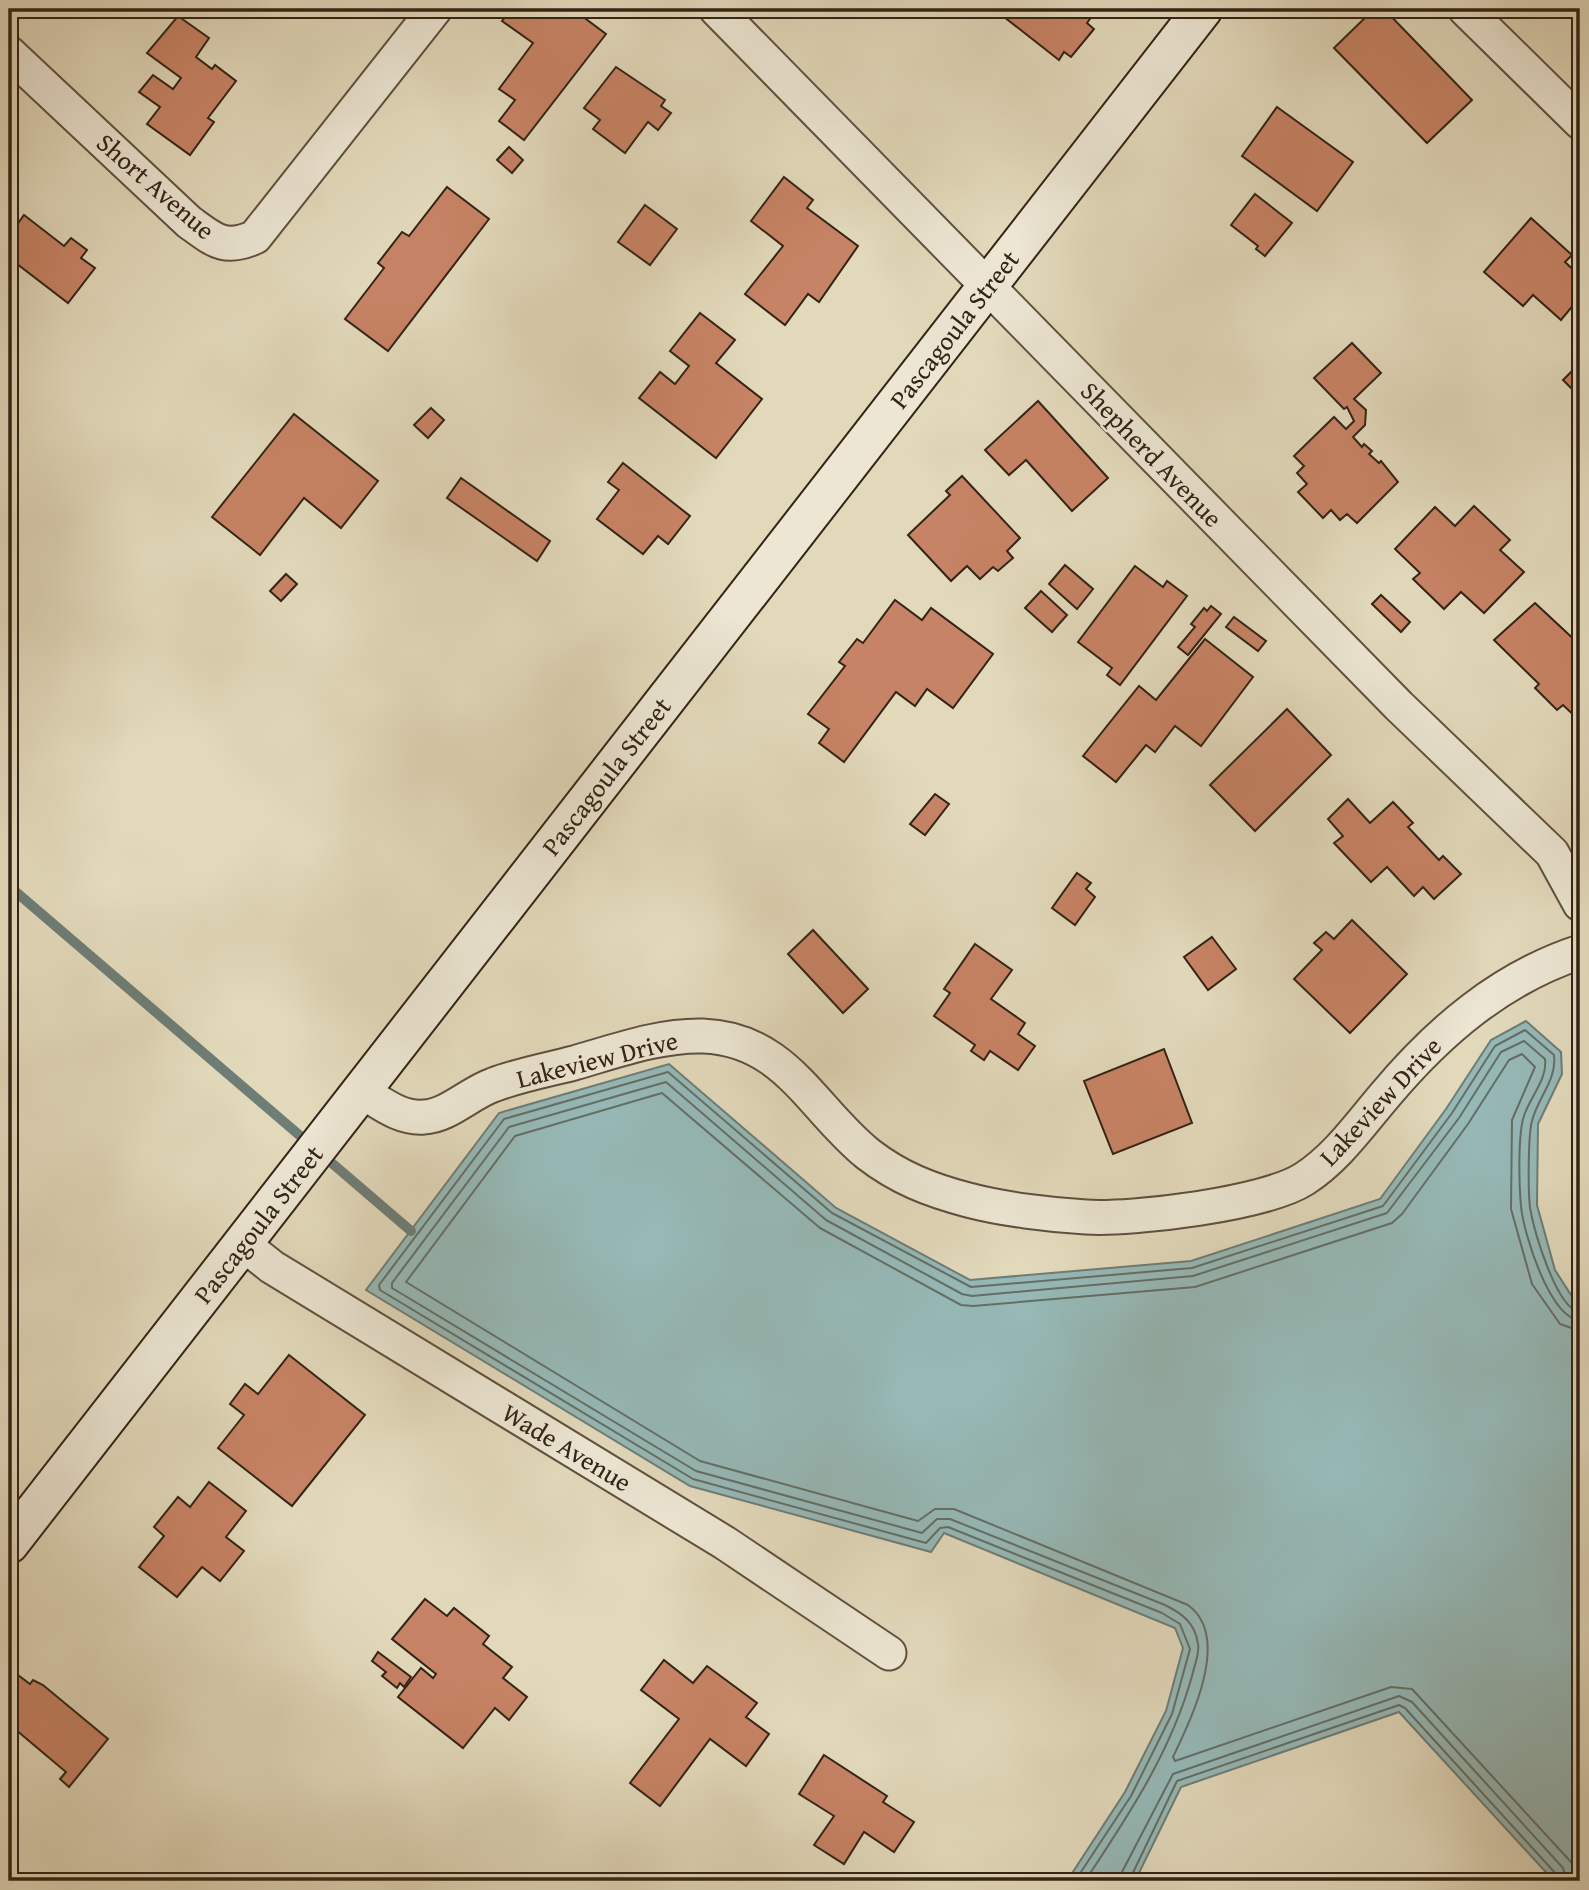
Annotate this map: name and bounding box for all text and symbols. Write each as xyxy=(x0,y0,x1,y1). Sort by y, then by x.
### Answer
street label: Short Avenue xyxy=(88,123,224,249)
street label: Pascagoula Street xyxy=(880,241,1028,417)
street label: Shepherd Avenue xyxy=(1072,372,1232,536)
street label: Pascagoula Street xyxy=(532,688,680,864)
street label: Lakeview Drive xyxy=(512,1020,682,1098)
street label: Lakeview Drive xyxy=(1310,1027,1450,1175)
street label: Pascagoula Street xyxy=(184,1136,332,1312)
street label: Wade Avenue xyxy=(495,1393,639,1501)

